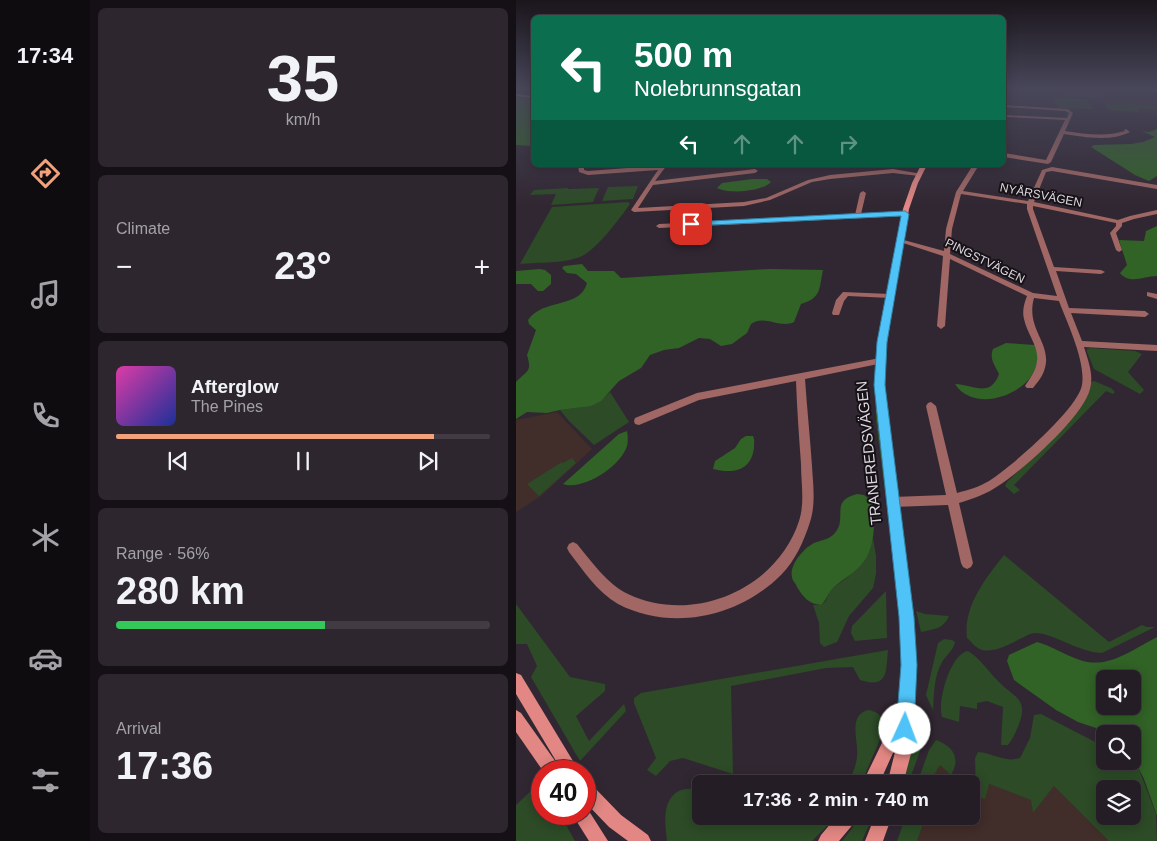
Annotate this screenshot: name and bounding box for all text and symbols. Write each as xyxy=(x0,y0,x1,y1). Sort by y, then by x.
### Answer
icon: left xyxy=(551,35,616,100)
text: 500 m xyxy=(634,35,733,74)
text: 35 xyxy=(267,42,339,115)
text: 17:34 xyxy=(17,43,73,68)
text: Nolebrunnsgatan xyxy=(634,76,802,101)
text: km/h xyxy=(286,111,320,128)
icon: left xyxy=(675,130,703,158)
icon: ahead xyxy=(728,130,756,158)
icon: ahead xyxy=(781,130,809,158)
icon: right xyxy=(834,130,862,158)
icon: directions xyxy=(28,156,63,191)
street label: NYÅRSVÄGEN xyxy=(999,179,1083,210)
pin xyxy=(670,203,712,245)
icon: arrive xyxy=(677,210,705,238)
text: Climate xyxy=(116,220,170,237)
street label: PINGSTVÄGEN xyxy=(943,236,1027,286)
text: 23° xyxy=(274,245,332,287)
text: − xyxy=(116,251,132,282)
text: + xyxy=(474,251,490,282)
icon: music xyxy=(28,277,63,312)
text: Afterglow xyxy=(191,376,279,397)
street label: TRANEREDSVÄGEN xyxy=(852,380,885,526)
icon: phone xyxy=(28,398,63,433)
text: The Pines xyxy=(191,398,263,415)
icon: previous xyxy=(164,447,192,475)
icon: pause xyxy=(289,447,317,475)
icon: next xyxy=(414,447,442,475)
icon: climate xyxy=(28,520,63,555)
text: Range · 56% xyxy=(116,545,209,562)
text: 280 km xyxy=(116,570,245,612)
icon: car xyxy=(28,641,63,676)
map controls xyxy=(1096,670,1141,825)
button: sound xyxy=(1096,670,1141,715)
position arrow xyxy=(878,702,930,754)
text: Arrival xyxy=(116,720,161,737)
button: search xyxy=(1096,725,1141,770)
text: 17:36 xyxy=(116,745,213,787)
speed limit sign: 40 xyxy=(531,760,596,825)
icon: filters xyxy=(28,763,63,798)
button: layers xyxy=(1096,780,1141,825)
text: 17:36 · 2 min · 740 m xyxy=(743,789,929,810)

